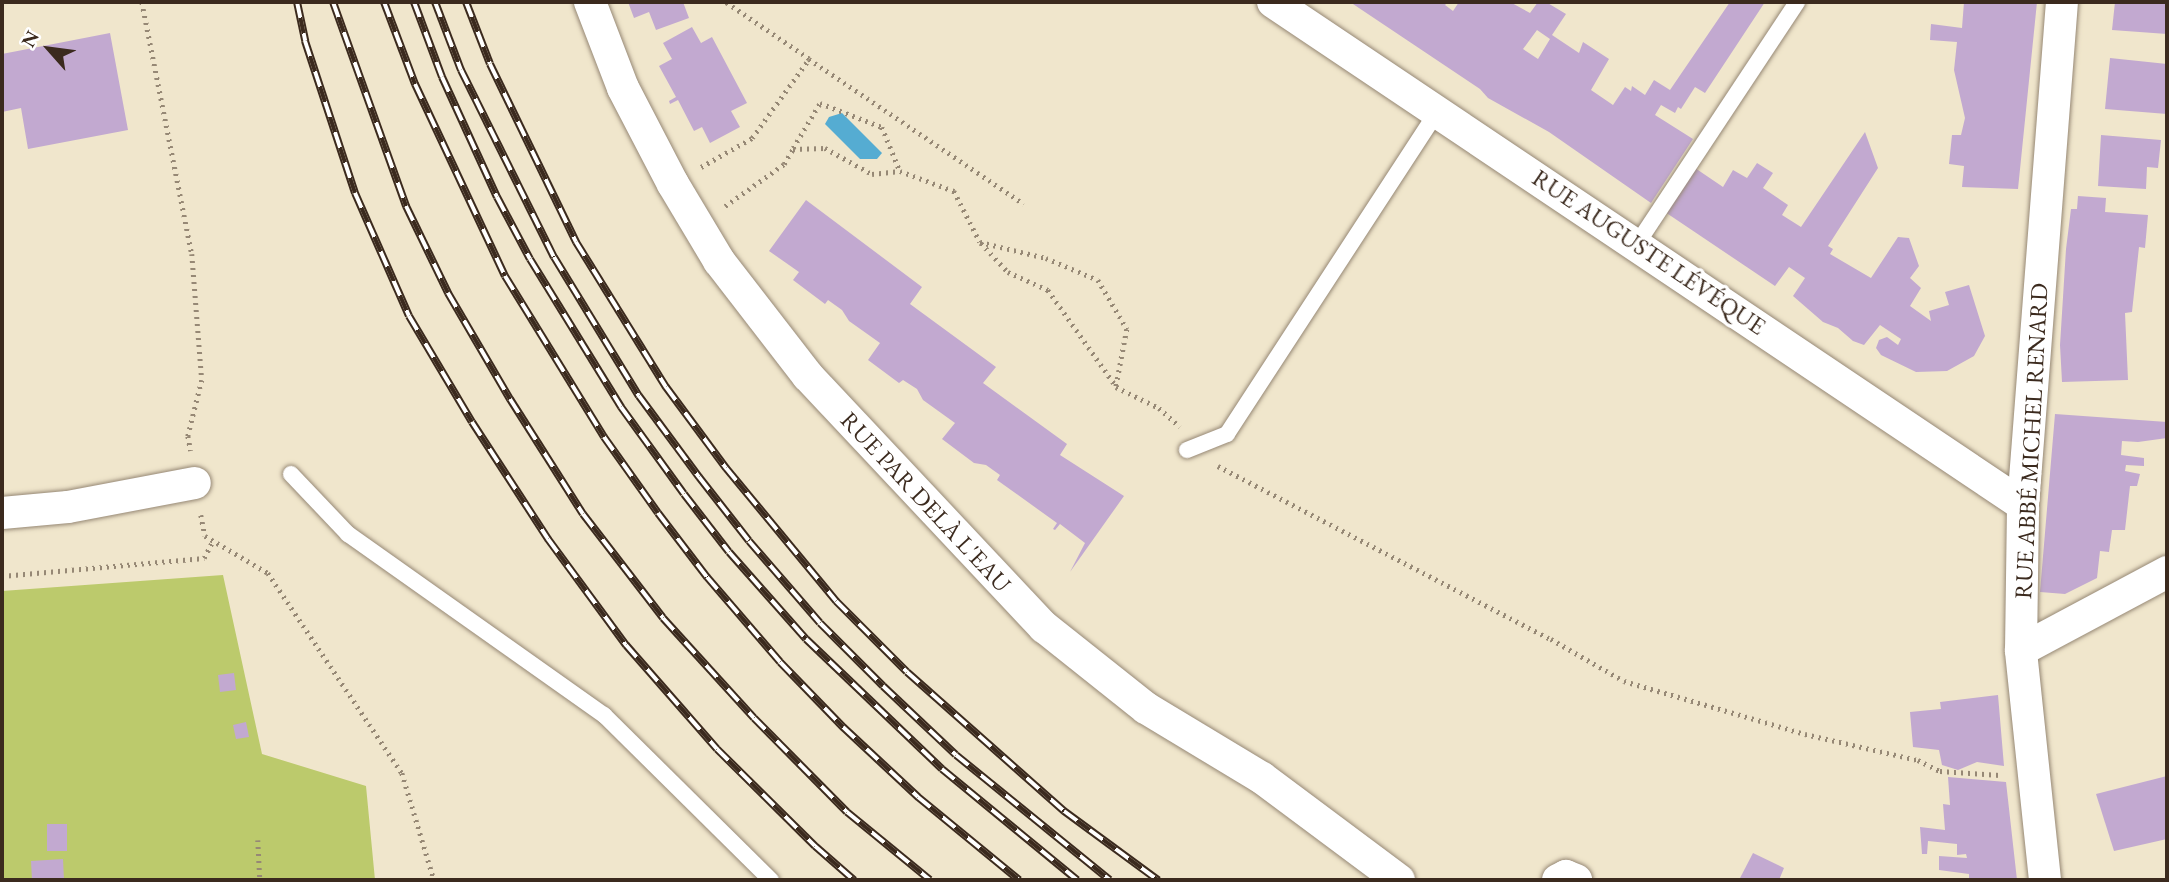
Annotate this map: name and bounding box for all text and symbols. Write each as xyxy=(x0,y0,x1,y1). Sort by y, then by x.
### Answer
north arrow xyxy=(14,14,84,84)
text: N xyxy=(15,26,45,52)
street label: RUE AUGUSTE LÉVÉQUE xyxy=(1527,163,1771,341)
street label: RUE ABBÉ MICHEL RENARD xyxy=(2008,282,2054,600)
street label: RUE PAR DELÀ L'EAU xyxy=(835,406,1017,598)

